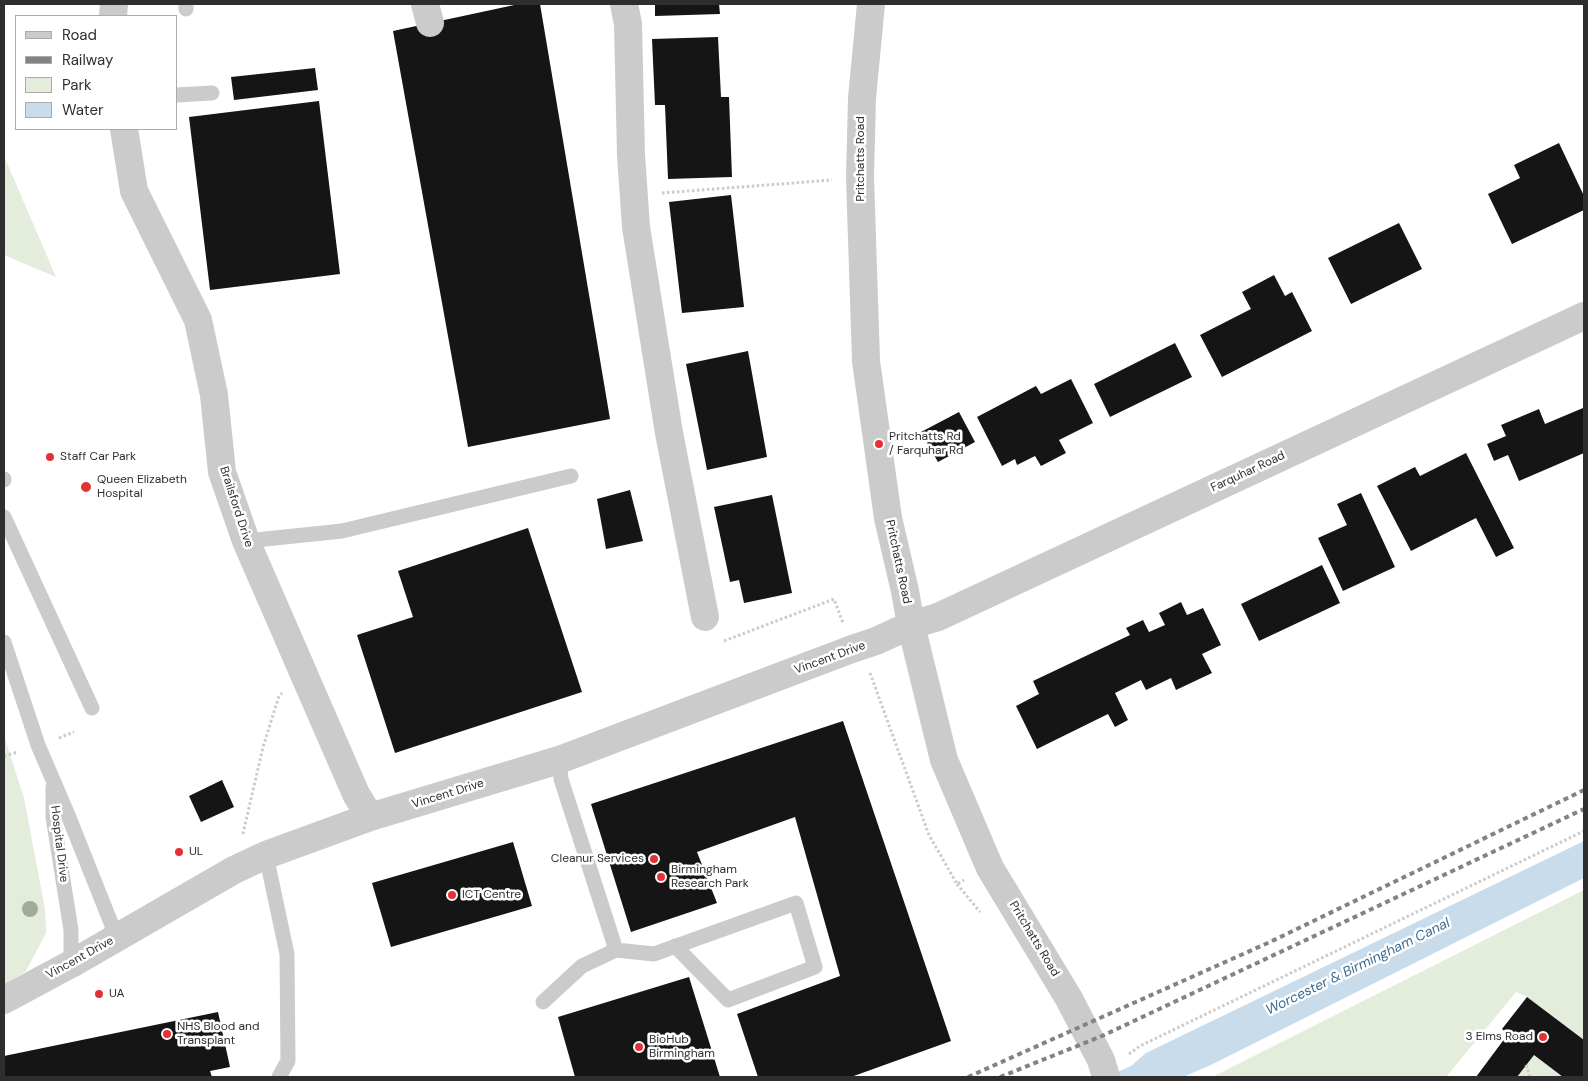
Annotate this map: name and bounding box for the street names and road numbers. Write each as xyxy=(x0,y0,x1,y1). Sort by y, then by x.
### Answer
street label: Pritchatts Road xyxy=(854,116,868,202)
street label: Farquhar Road xyxy=(1209,449,1287,495)
street label: Brailsford Drive xyxy=(216,465,256,549)
street label: Pritchatts Road xyxy=(882,519,914,605)
street label: Vincent Drive xyxy=(792,638,868,678)
street label: Vincent Drive xyxy=(410,776,486,812)
street label: Hospital Drive xyxy=(47,805,71,883)
street label: Pritchatts Road xyxy=(1006,899,1062,979)
street label: Vincent Drive xyxy=(44,934,116,982)

